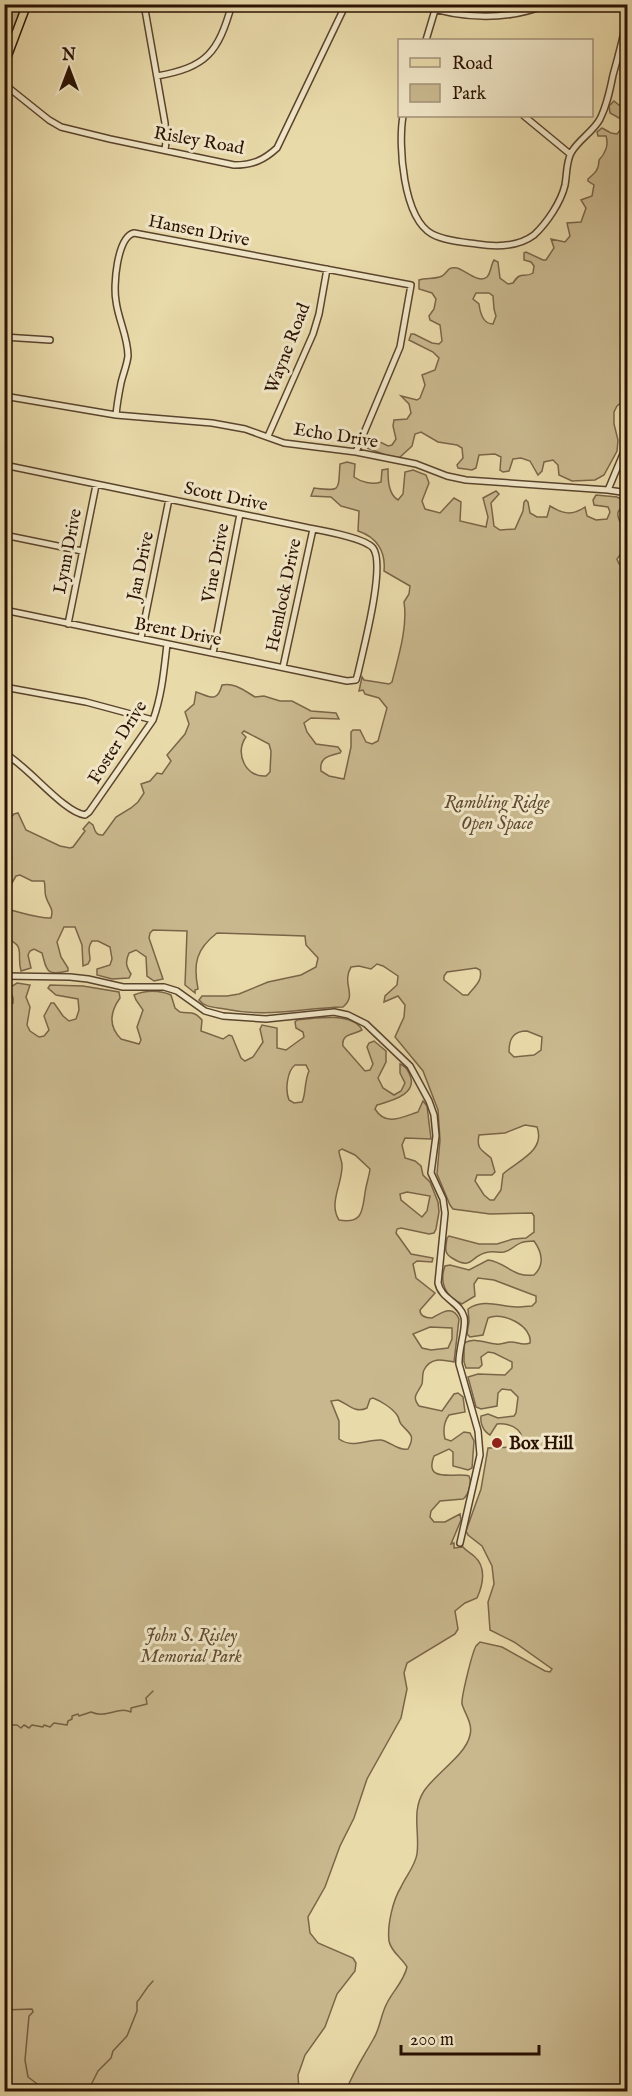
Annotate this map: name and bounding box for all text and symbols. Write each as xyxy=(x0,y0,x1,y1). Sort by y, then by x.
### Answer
north arrow xyxy=(39,39,99,99)
legend xyxy=(398,39,593,117)
text: N xyxy=(61,46,76,66)
text: Road xyxy=(452,53,493,76)
text: Park xyxy=(452,83,487,106)
street label: Risley Road xyxy=(152,122,246,161)
street label: Hansen Drive xyxy=(146,210,251,253)
street label: Wayne Road xyxy=(261,300,316,397)
street label: Echo Drive xyxy=(292,418,380,455)
street label: Scott Drive xyxy=(182,477,270,518)
street label: Lynn Drive xyxy=(49,507,88,596)
street label: Vine Drive xyxy=(197,522,235,606)
street label: Jan Drive xyxy=(123,530,160,605)
street label: Hemlock Drive xyxy=(261,537,308,654)
street label: Brent Drive xyxy=(132,613,223,652)
street label: Foster Drive xyxy=(84,697,153,789)
park label: Rambling Ridge Open Space xyxy=(444,792,550,836)
place label: Box Hill xyxy=(509,1433,574,1456)
marker: Box Hill xyxy=(490,1436,504,1450)
park label: John S. Risley Memorial Park xyxy=(140,1625,242,1669)
scale bar xyxy=(401,2018,539,2056)
text: 200 m xyxy=(410,2029,454,2052)

